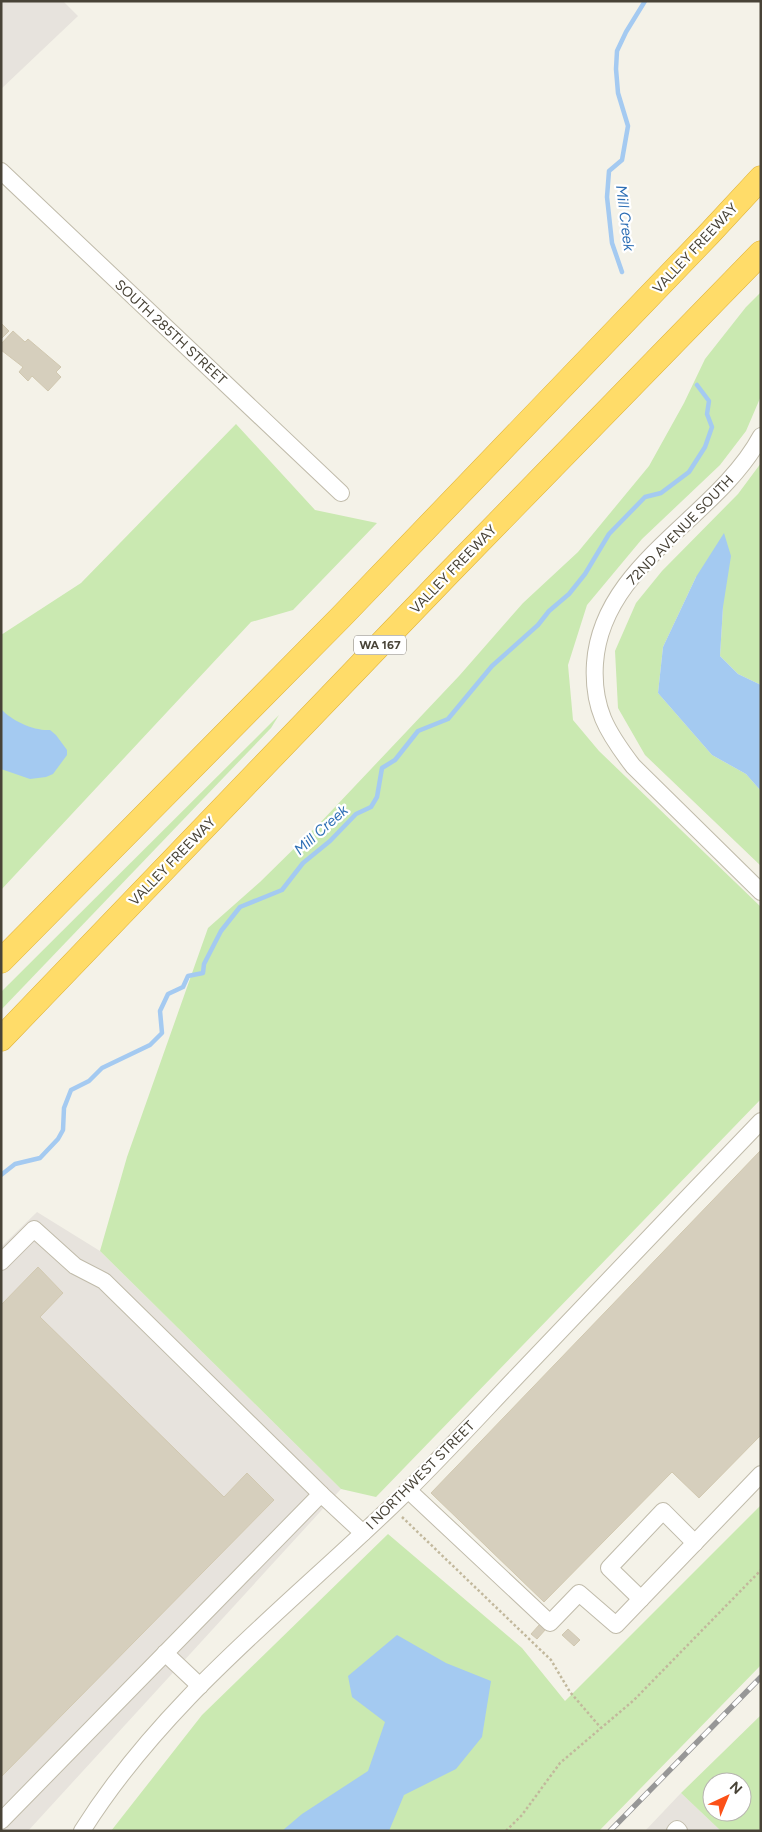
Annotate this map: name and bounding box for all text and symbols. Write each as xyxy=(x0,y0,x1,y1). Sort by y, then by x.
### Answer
water label: Mill Creek xyxy=(612,184,638,253)
street label: VALLEY FREEWAY xyxy=(649,199,742,297)
street label: SOUTH 285TH STREET xyxy=(111,276,230,389)
street label: 72ND AVENUE SOUTH xyxy=(624,472,737,589)
street label: VALLEY FREEWAY xyxy=(407,521,501,617)
road number: WA 167 xyxy=(354,636,406,654)
water label: Mill Creek xyxy=(290,801,352,859)
street label: VALLEY FREEWAY xyxy=(126,813,220,909)
street label: I NORTHWEST STREET xyxy=(362,1417,478,1533)
north arrow xyxy=(702,1772,752,1822)
text: N xyxy=(726,1778,745,1798)

